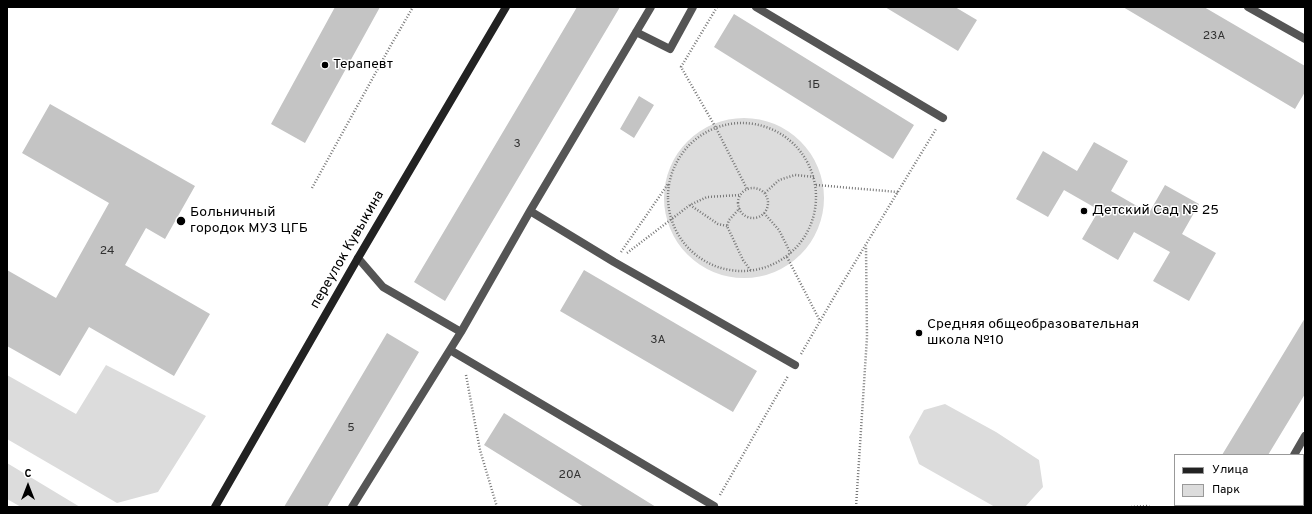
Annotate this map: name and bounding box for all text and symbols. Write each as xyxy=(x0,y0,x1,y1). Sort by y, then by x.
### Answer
house number: 23А xyxy=(1203,30,1225,44)
place label: Терапевт xyxy=(333,57,393,73)
marker: Терапевт xyxy=(320,60,330,70)
house number: 1Б xyxy=(808,79,820,93)
house number: 3 xyxy=(513,138,521,152)
street label: переулок Кувыкина xyxy=(307,188,389,312)
place label: Детский Сад № 25 xyxy=(1092,203,1219,219)
place label: Больничный городок МУЗ ЦГБ xyxy=(190,205,308,238)
marker: Детский Сад № 25 xyxy=(1079,206,1089,216)
marker: Больничный городок МУЗ ЦГБ xyxy=(175,215,187,227)
house number: 24 xyxy=(100,245,114,259)
place label: Средняя общеобразовательная школа №10 xyxy=(927,317,1139,350)
marker: Средняя общеобразовательная школа №10 xyxy=(914,328,924,338)
house number: 3А xyxy=(650,334,666,348)
house number: 5 xyxy=(347,422,355,436)
legend xyxy=(1174,454,1304,506)
text: Улица xyxy=(1212,462,1248,478)
north arrow xyxy=(8,466,48,506)
text: С xyxy=(24,467,32,481)
house number: 20А xyxy=(559,469,581,483)
text: Парк xyxy=(1212,482,1240,498)

